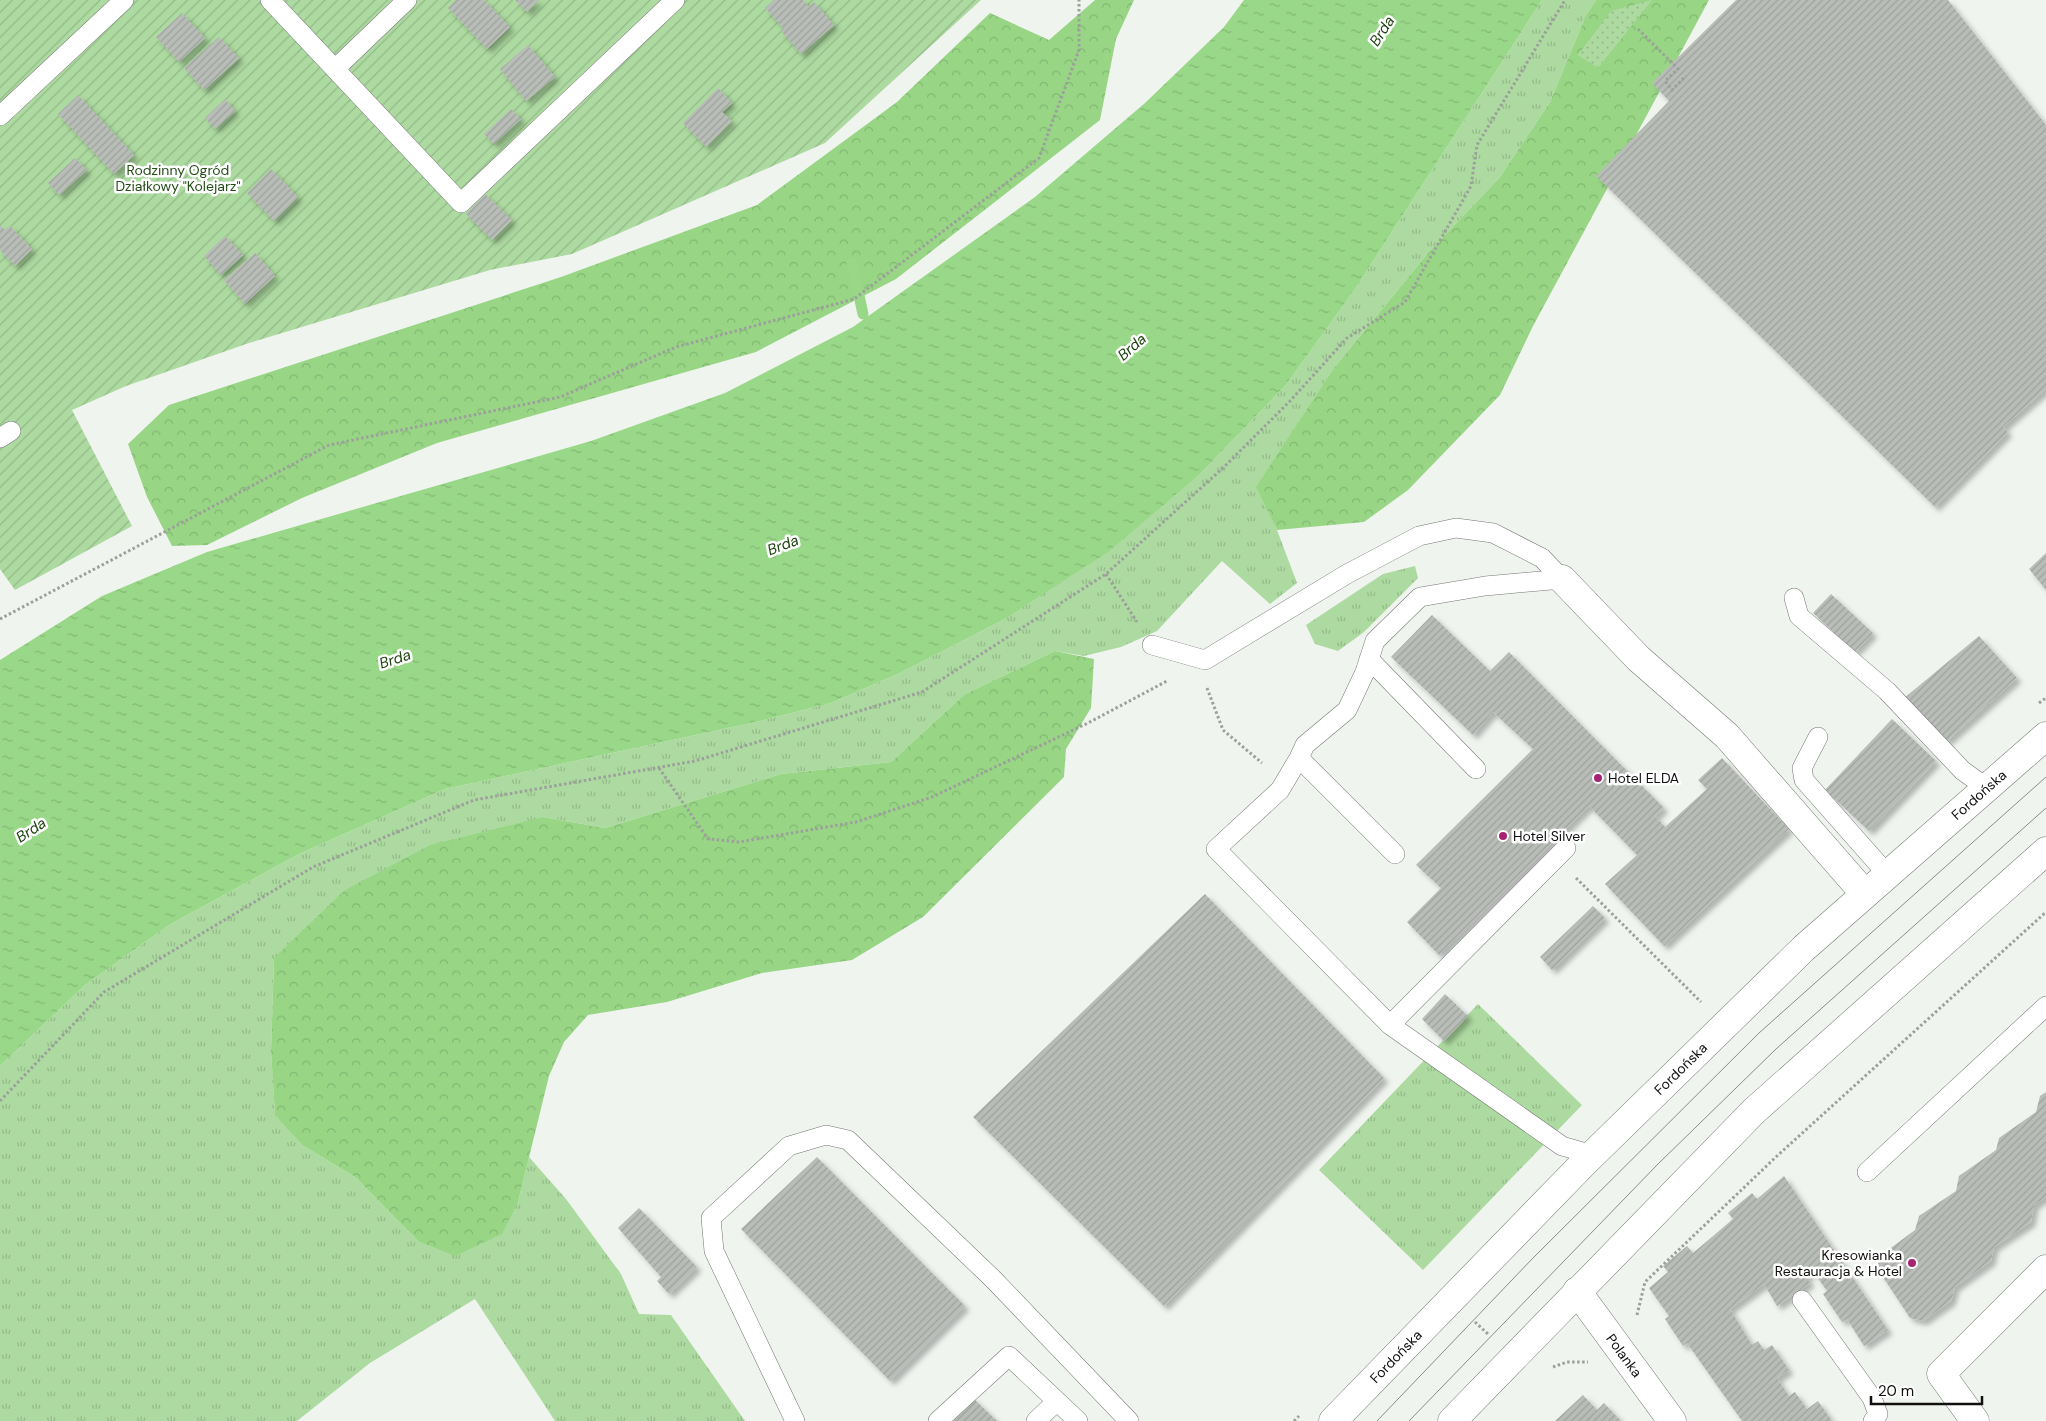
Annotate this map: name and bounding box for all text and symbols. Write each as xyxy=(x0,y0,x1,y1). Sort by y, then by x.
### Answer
water label: Brda xyxy=(1365,12,1399,50)
park label: Rodzinny Ogród Działkowy "Kolejarz" xyxy=(115,161,241,195)
water label: Brda xyxy=(1113,329,1151,365)
water label: Brda xyxy=(764,530,802,560)
water label: Brda xyxy=(377,645,413,673)
street label: Fordońska xyxy=(1948,766,2010,824)
place label: Hotel ELDA xyxy=(1608,769,1679,787)
marker: Hotel ELDA xyxy=(1592,772,1604,784)
water label: Brda xyxy=(12,813,50,847)
place label: Hotel Silver xyxy=(1513,827,1585,845)
marker: Hotel Silver xyxy=(1497,830,1509,842)
street label: Fordońska xyxy=(1650,1039,1711,1099)
place label: Kresowianka Restauracja & Hotel xyxy=(1775,1246,1902,1280)
marker: Kresowianka Restauracja & Hotel xyxy=(1906,1257,1918,1269)
street label: Fordońska xyxy=(1366,1326,1426,1387)
street label: Polanka xyxy=(1602,1330,1646,1381)
scale bar xyxy=(1871,1374,1982,1406)
text: 20 m xyxy=(1878,1381,1914,1401)

